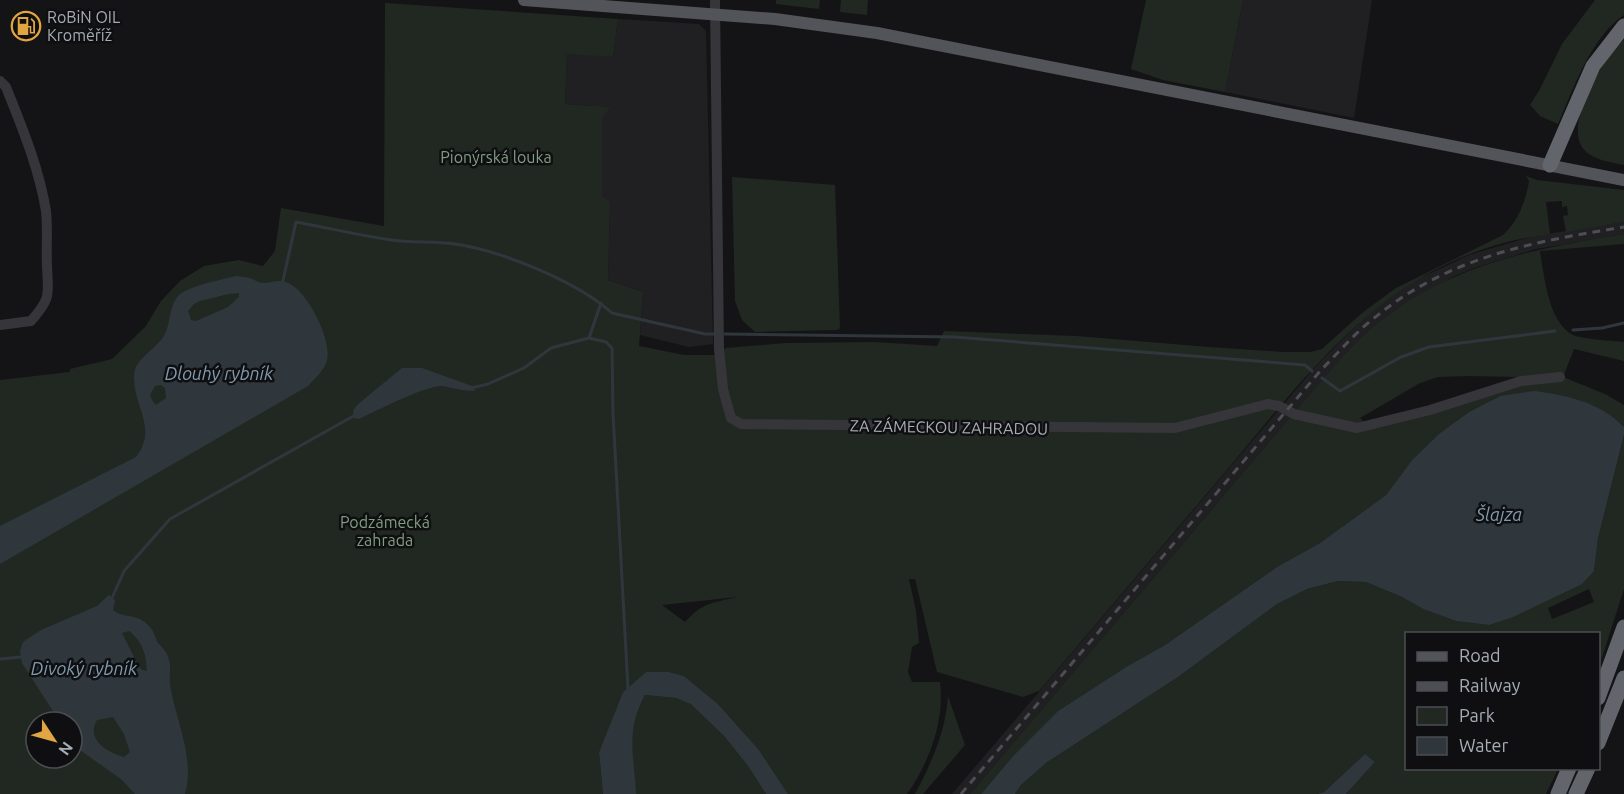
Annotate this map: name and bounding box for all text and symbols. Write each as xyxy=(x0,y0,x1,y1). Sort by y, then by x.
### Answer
place label: RoBiN OIL Kroměříž xyxy=(47,8,120,44)
fuel station icon: RoBiN OIL Kroměříž xyxy=(10,10,42,42)
park label: Pionýrská louka xyxy=(440,148,552,166)
water label: Dlouhý rybník xyxy=(165,363,274,383)
street label: ZA ZÁMECKOU ZAHRADOU xyxy=(850,414,1048,438)
water label: Šlajza xyxy=(1475,503,1522,524)
park label: Podzámecká zahrada xyxy=(340,513,430,549)
legend xyxy=(1405,632,1600,770)
text: Road xyxy=(1459,645,1501,665)
water label: Divoký rybník xyxy=(31,658,138,678)
text: Railway xyxy=(1459,675,1521,695)
text: Park xyxy=(1459,705,1495,725)
north arrow xyxy=(24,710,84,770)
text: Water xyxy=(1459,735,1509,755)
text: N xyxy=(55,739,77,759)

